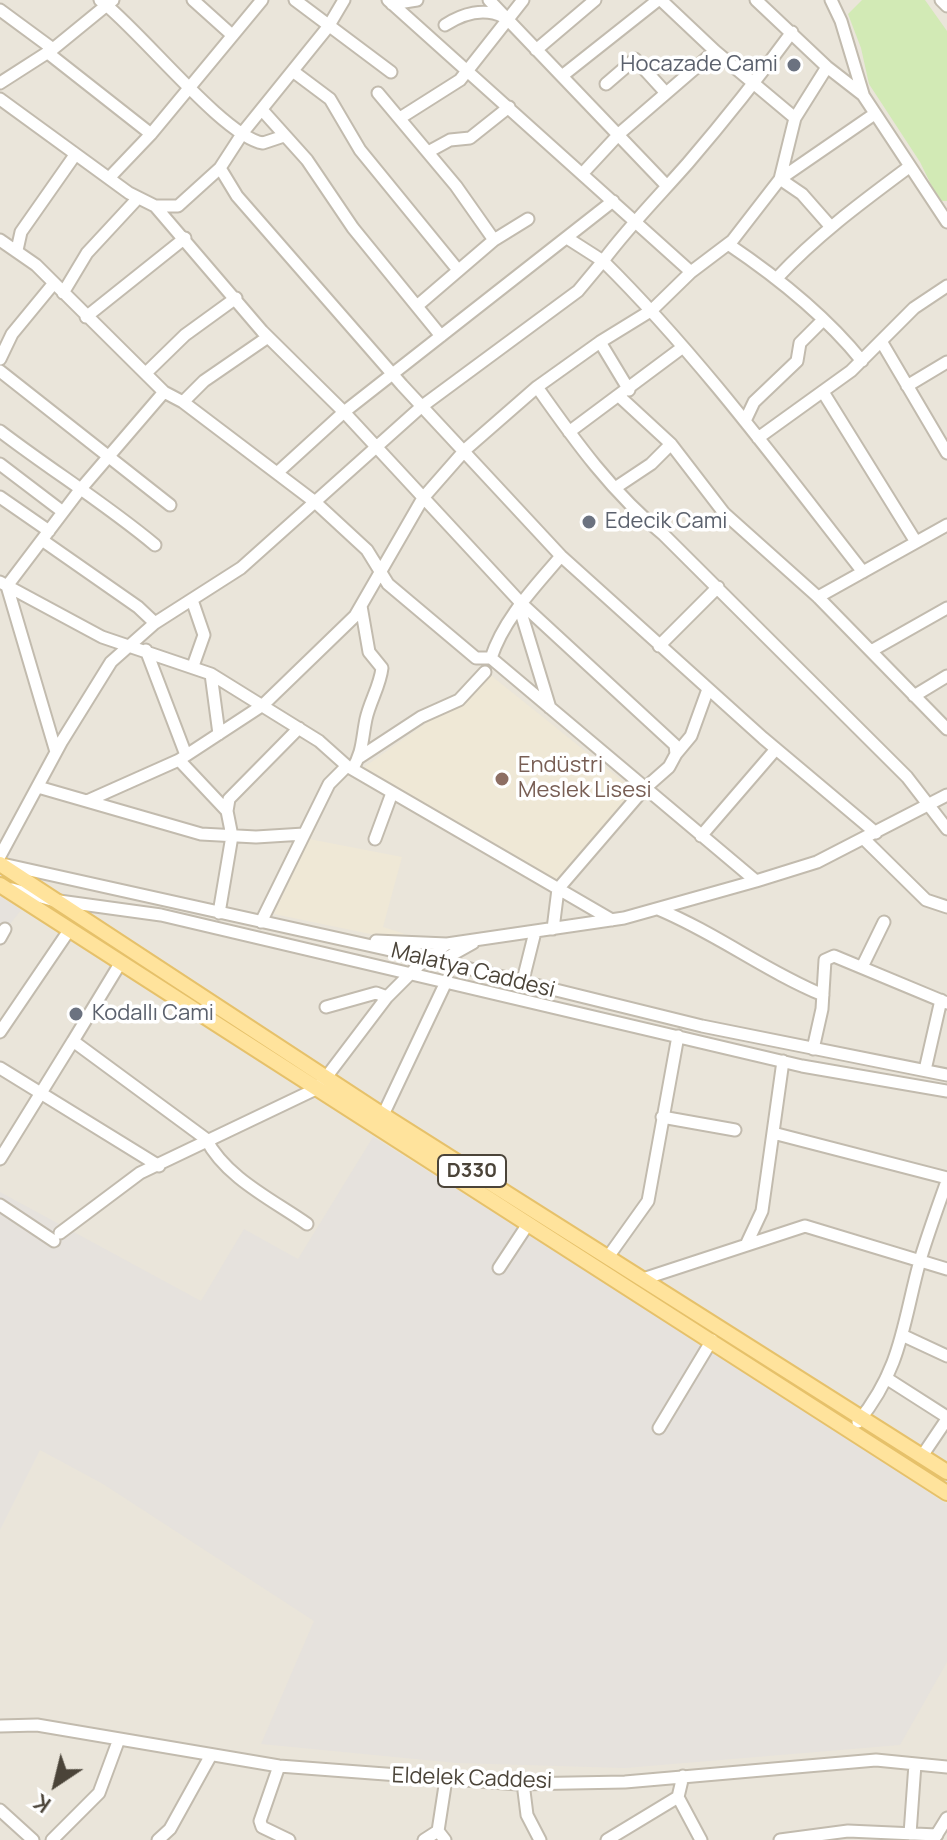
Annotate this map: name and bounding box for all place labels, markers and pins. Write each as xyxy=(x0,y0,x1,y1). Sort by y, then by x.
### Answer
place label: Hocazade Cami xyxy=(620,52,778,78)
marker: Hocazade Cami xyxy=(785,56,803,74)
place label: Edecik Cami xyxy=(605,509,727,535)
marker: Edecik Cami xyxy=(580,513,598,531)
place label: Endüstri Meslek Lisesi xyxy=(518,753,652,804)
marker: Endüstri Meslek Lisesi xyxy=(493,770,511,788)
place label: Kodallı Cami xyxy=(92,1001,214,1027)
marker: Kodallı Cami xyxy=(67,1005,85,1023)

